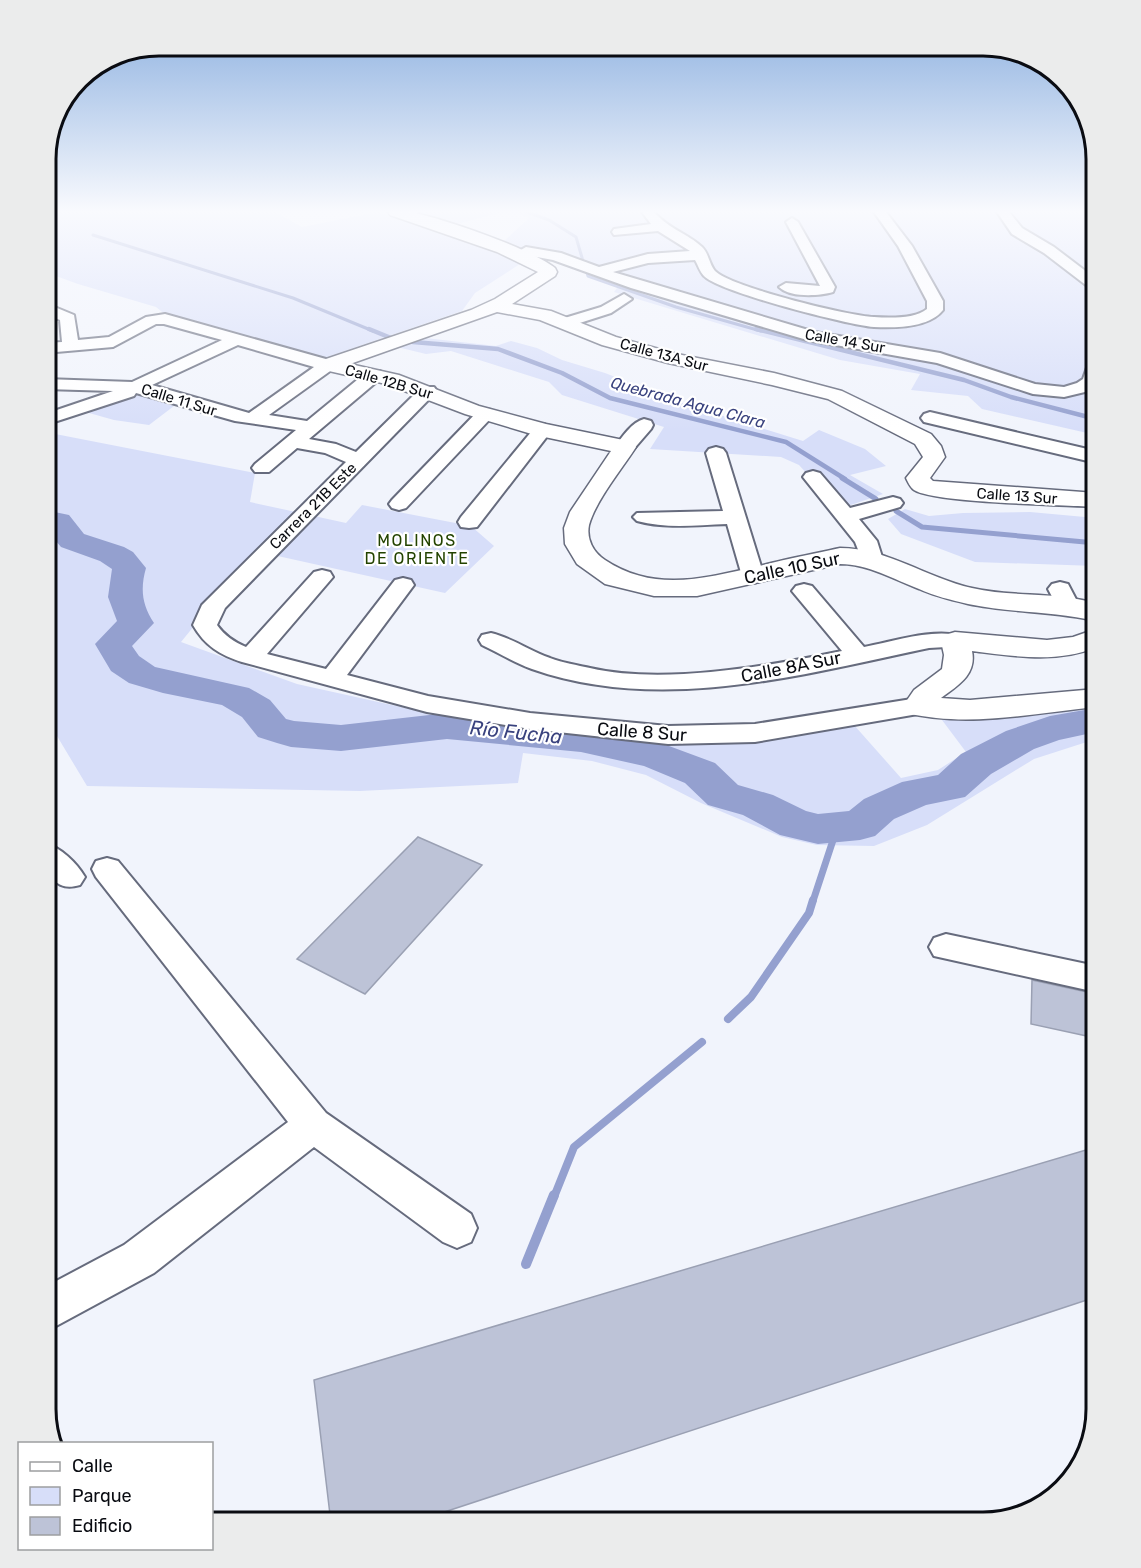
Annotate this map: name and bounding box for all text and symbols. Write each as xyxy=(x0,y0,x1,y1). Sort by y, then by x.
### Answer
street label: Calle 14 Sur xyxy=(803,325,887,357)
street label: Calle 13A Sur xyxy=(618,335,710,375)
street label: Calle 12B Sur xyxy=(343,361,435,403)
water label: Quebrada Agua Clara xyxy=(608,373,767,432)
street label: Calle 11 Sur xyxy=(139,380,219,420)
street label: Carrera 21B Este xyxy=(266,459,360,553)
street label: Calle 13 Sur xyxy=(976,484,1058,508)
district label: MOLINOS DE ORIENTE xyxy=(364,531,470,568)
street label: Calle 10 Sur xyxy=(742,547,842,589)
street label: Calle 8A Sur xyxy=(739,646,843,687)
water label: Río Fucha xyxy=(469,715,564,749)
street label: Calle 8 Sur xyxy=(596,718,688,746)
legend xyxy=(18,1442,213,1550)
text: Calle xyxy=(72,1455,113,1477)
text: Parque xyxy=(72,1485,132,1507)
text: Edificio xyxy=(72,1515,132,1537)

